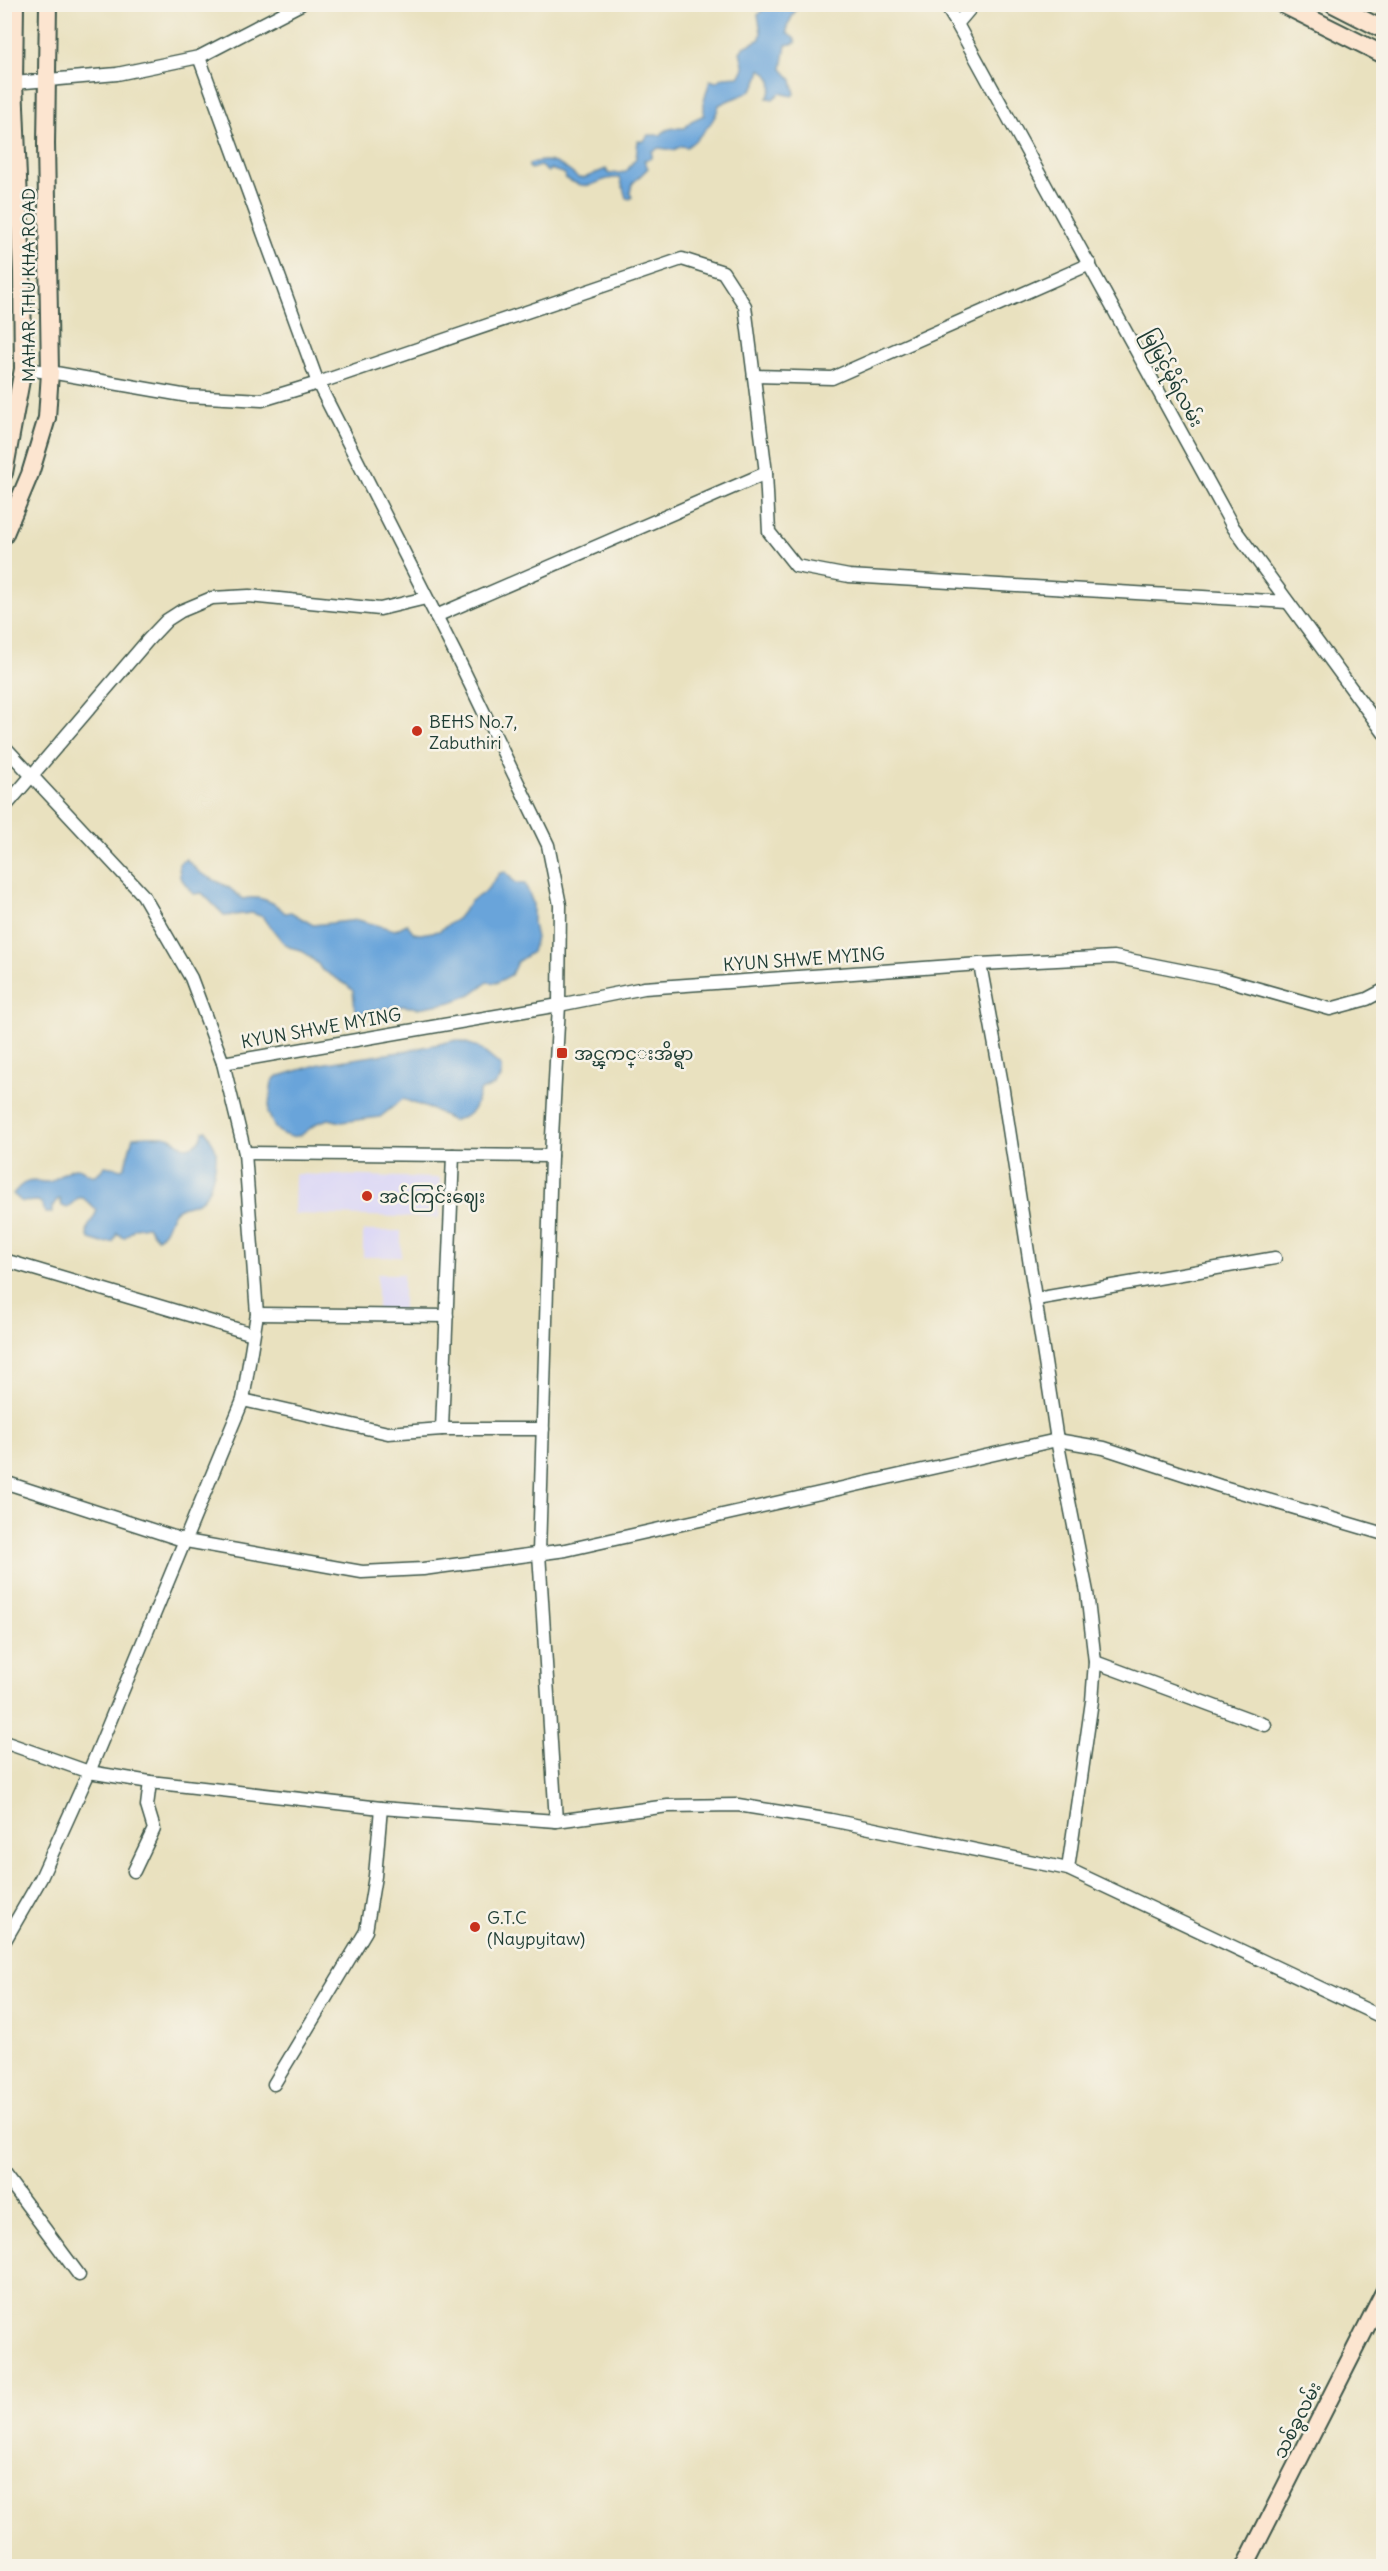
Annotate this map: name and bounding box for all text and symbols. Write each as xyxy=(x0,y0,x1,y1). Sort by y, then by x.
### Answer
street label: MAHAR THU KHA ROAD xyxy=(17,188,40,382)
street label: မြမြင့်မိုရ်လမ်း xyxy=(1134,324,1210,433)
place label: BEHS No.7, Zabuthiri xyxy=(429,710,517,754)
marker: BEHS No.7, Zabuthiri xyxy=(410,724,424,738)
street label: KYUN SHWE MYING xyxy=(722,942,886,976)
street label: KYUN SHWE MYING xyxy=(239,1003,403,1053)
place label: အင္ၾကင္းအိမ္ရာ xyxy=(574,1040,693,1069)
marker: အင္ၾကင္းအိမ္ရာ xyxy=(555,1046,569,1060)
place label: အင်ကြင်းဈေး xyxy=(379,1184,485,1212)
marker: အင်ကြင်းဈေး xyxy=(360,1189,374,1203)
place label: G.T.C (Naypyitaw) xyxy=(487,1906,585,1950)
marker: G.T.C (Naypyitaw) xyxy=(468,1920,482,1934)
street label: သစ်ခွလမ်း xyxy=(1267,2377,1330,2464)

